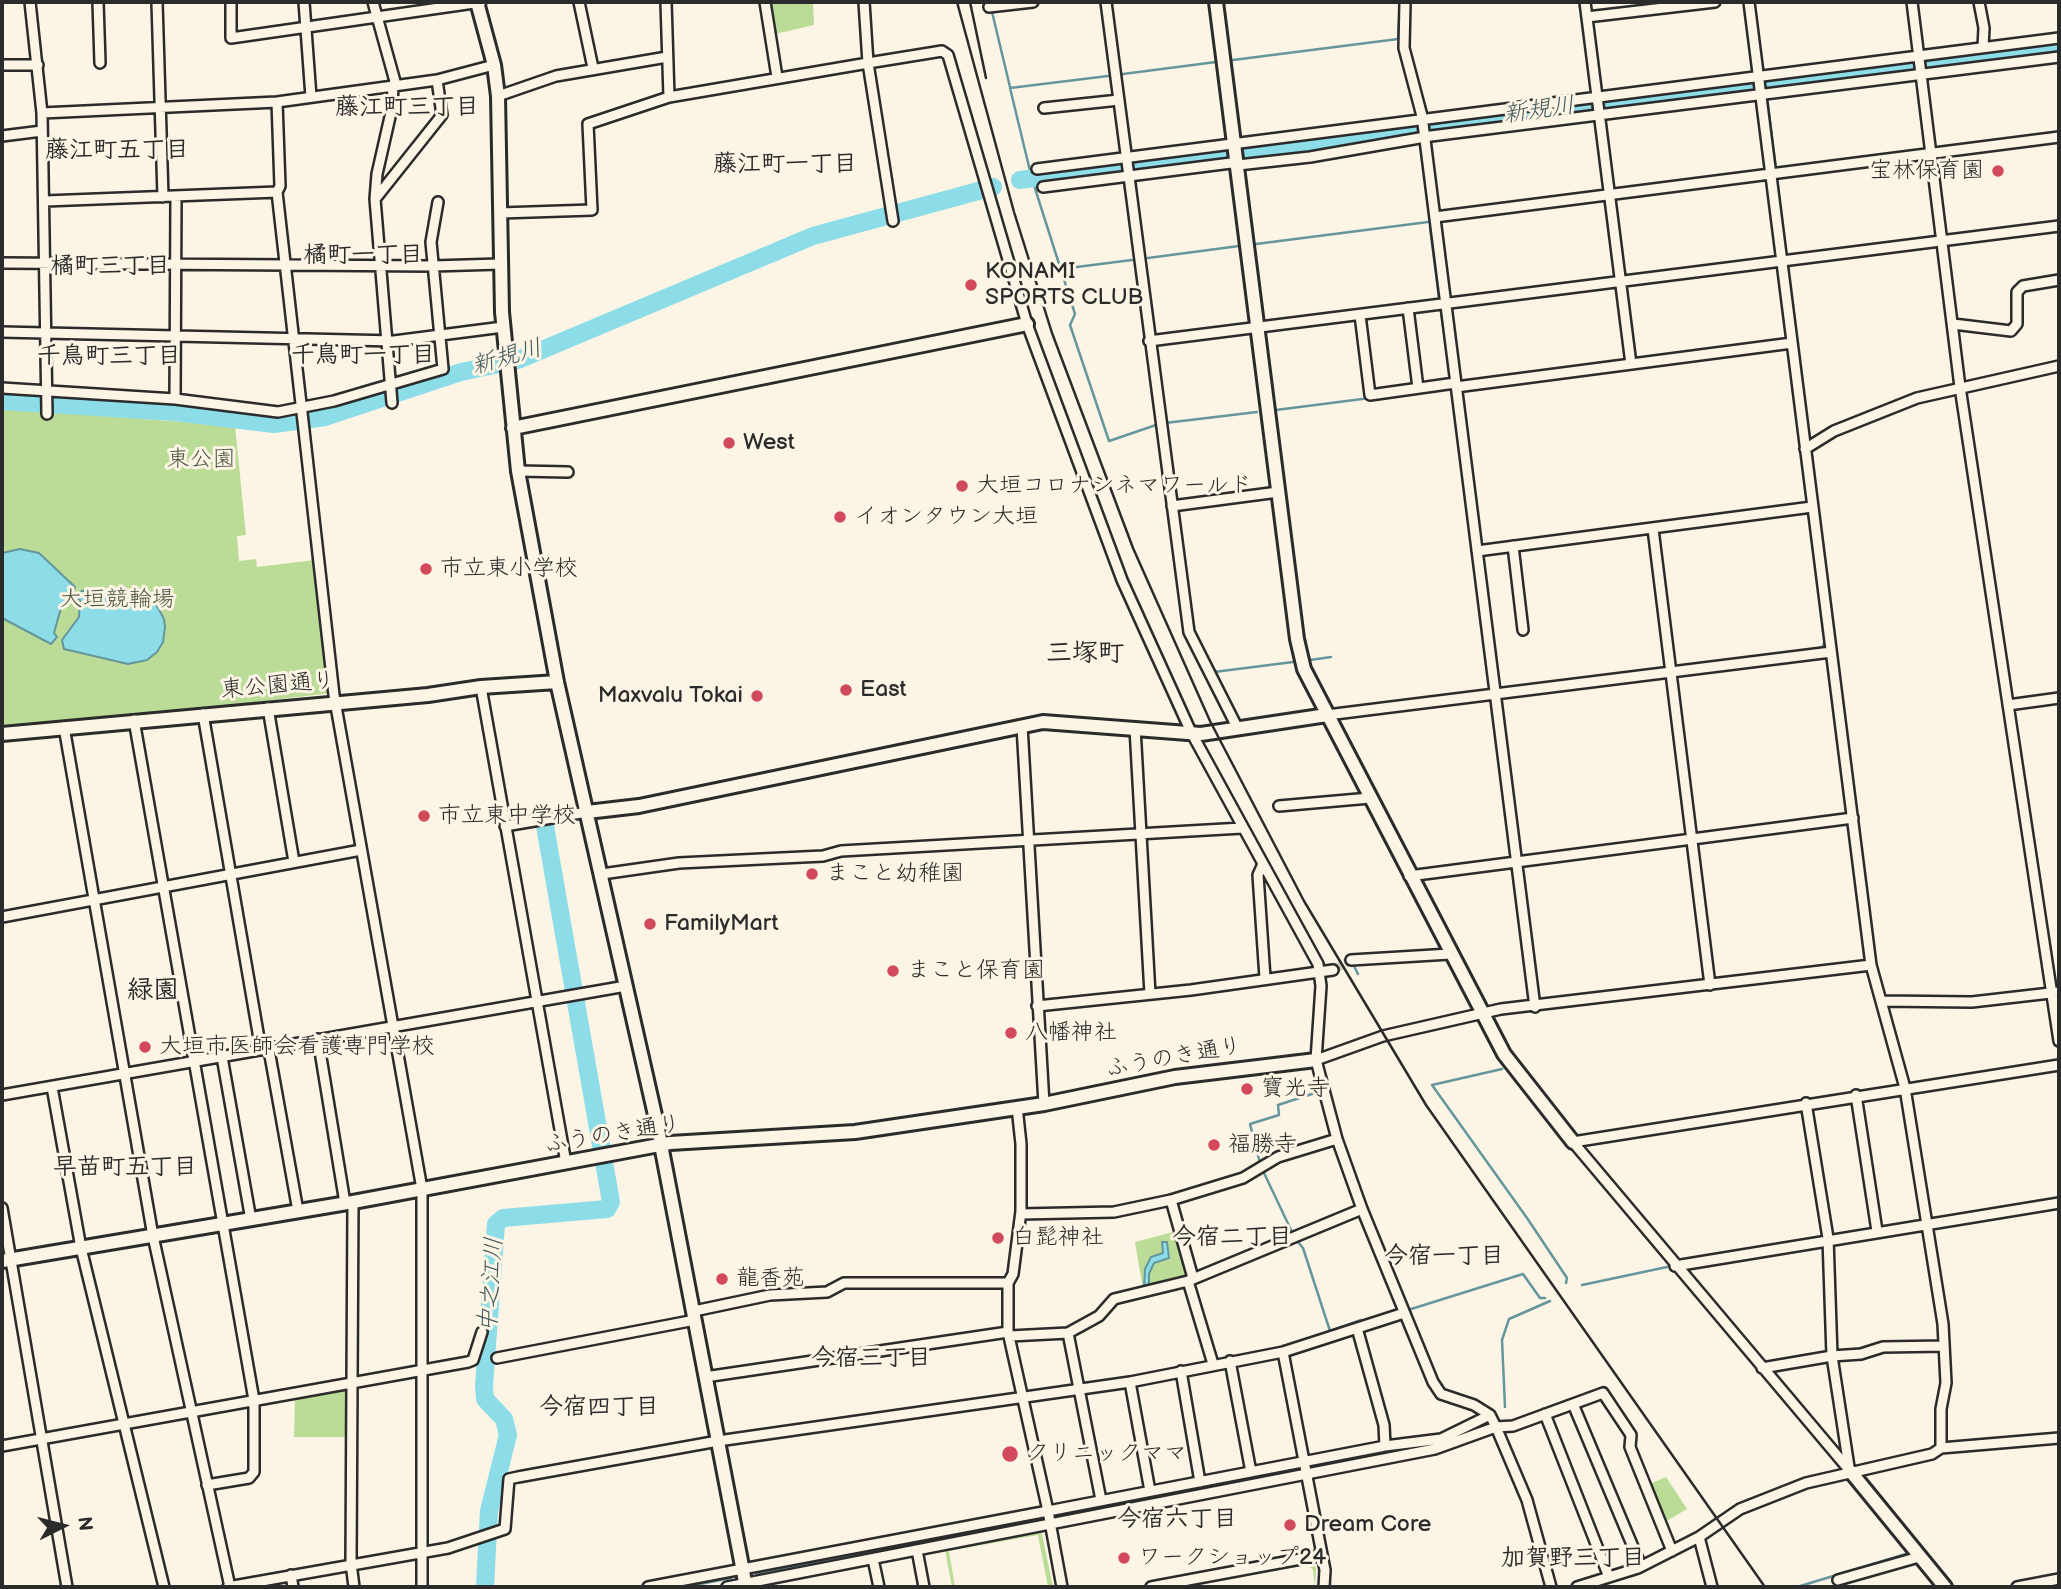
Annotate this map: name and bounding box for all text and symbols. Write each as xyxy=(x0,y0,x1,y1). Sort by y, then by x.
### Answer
water label: 新規川 xyxy=(1501,92,1577,130)
district label: 藤江町三丁目 xyxy=(335,94,479,122)
district label: 藤江町五丁目 xyxy=(45,137,189,165)
district label: 藤江町一丁目 xyxy=(713,151,857,179)
place label: 宝林保育園 xyxy=(1869,157,1984,185)
marker: 宝林保育園 xyxy=(1990,163,2006,179)
district label: 橘町一丁目 xyxy=(303,242,423,270)
district label: 橘町三丁目 xyxy=(50,253,170,281)
place label: KONAMI SPORTS CLUB xyxy=(985,258,1143,312)
marker: KONAMI SPORTS CLUB xyxy=(963,277,979,293)
water label: 新規川 xyxy=(468,334,546,382)
district label: 千鳥町一丁目 xyxy=(291,342,435,370)
district label: 千鳥町三丁目 xyxy=(37,343,181,371)
place label: West xyxy=(743,429,795,457)
marker: West xyxy=(721,435,737,451)
park label: 東公園 xyxy=(167,446,235,474)
place label: 大垣コロナシネマワールド xyxy=(976,472,1252,500)
marker: 大垣コロナシネマワールド xyxy=(954,478,970,494)
place label: イオンタウン大垣 xyxy=(854,503,1038,531)
marker: イオンタウン大垣 xyxy=(832,509,848,525)
place label: 市立東小学校 xyxy=(440,555,578,583)
marker: 市立東小学校 xyxy=(418,561,434,577)
park label: 大垣競輪場 xyxy=(60,586,174,614)
district label: 三塚町 xyxy=(1046,638,1124,670)
street label: 東公園通り xyxy=(220,667,336,705)
place label: East xyxy=(860,676,907,704)
place label: Maxvalu Tokai xyxy=(598,682,743,710)
marker: East xyxy=(838,682,854,698)
marker: Maxvalu Tokai xyxy=(749,688,765,704)
place label: 市立東中学校 xyxy=(438,802,576,830)
marker: 市立東中学校 xyxy=(416,808,432,824)
place label: まこと幼稚園 xyxy=(826,860,964,888)
marker: まこと幼稚園 xyxy=(804,866,820,882)
place label: FamilyMart xyxy=(664,910,778,938)
marker: FamilyMart xyxy=(642,916,658,932)
place label: まこと保育園 xyxy=(907,957,1045,985)
marker: まこと保育園 xyxy=(885,963,901,979)
district label: 緑園 xyxy=(127,975,179,1007)
place label: 八幡神社 xyxy=(1025,1019,1117,1047)
marker: 八幡神社 xyxy=(1003,1025,1019,1041)
street label: ふうのき通り xyxy=(1104,1032,1244,1084)
place label: 大垣市医師会看護専門学校 xyxy=(159,1033,435,1061)
marker: 大垣市医師会看護専門学校 xyxy=(137,1039,153,1055)
place label: 寶光寺 xyxy=(1261,1075,1330,1103)
marker: 寶光寺 xyxy=(1239,1081,1255,1097)
street label: ふうのき通り xyxy=(543,1111,683,1159)
place label: 福勝寺 xyxy=(1228,1131,1297,1159)
marker: 福勝寺 xyxy=(1206,1137,1222,1153)
district label: 早苗町五丁目 xyxy=(53,1154,197,1182)
place label: 白髭神社 xyxy=(1012,1224,1104,1252)
district label: 今宿二丁目 xyxy=(1172,1224,1292,1252)
marker: 白髭神社 xyxy=(990,1230,1006,1246)
water label: 中之江川 xyxy=(474,1236,510,1334)
district label: 今宿一丁目 xyxy=(1384,1243,1504,1271)
place label: 龍香苑 xyxy=(736,1265,805,1293)
marker: 龍香苑 xyxy=(714,1271,730,1287)
district label: 今宿三丁目 xyxy=(811,1345,931,1373)
district label: 今宿四丁目 xyxy=(539,1394,659,1422)
place label: クリニックママ xyxy=(1026,1440,1187,1468)
marker: クリニックママ xyxy=(1000,1444,1020,1464)
north arrow xyxy=(28,1491,98,1561)
district label: 今宿六丁目 xyxy=(1117,1506,1237,1534)
place label: Dream Core xyxy=(1304,1511,1431,1539)
text: N xyxy=(72,1515,97,1532)
marker: Dream Core xyxy=(1282,1517,1298,1533)
place label: ワークショップ24 xyxy=(1138,1544,1326,1572)
district label: 加賀野三丁目 xyxy=(1501,1545,1645,1573)
marker: ワークショップ24 xyxy=(1116,1550,1132,1566)

